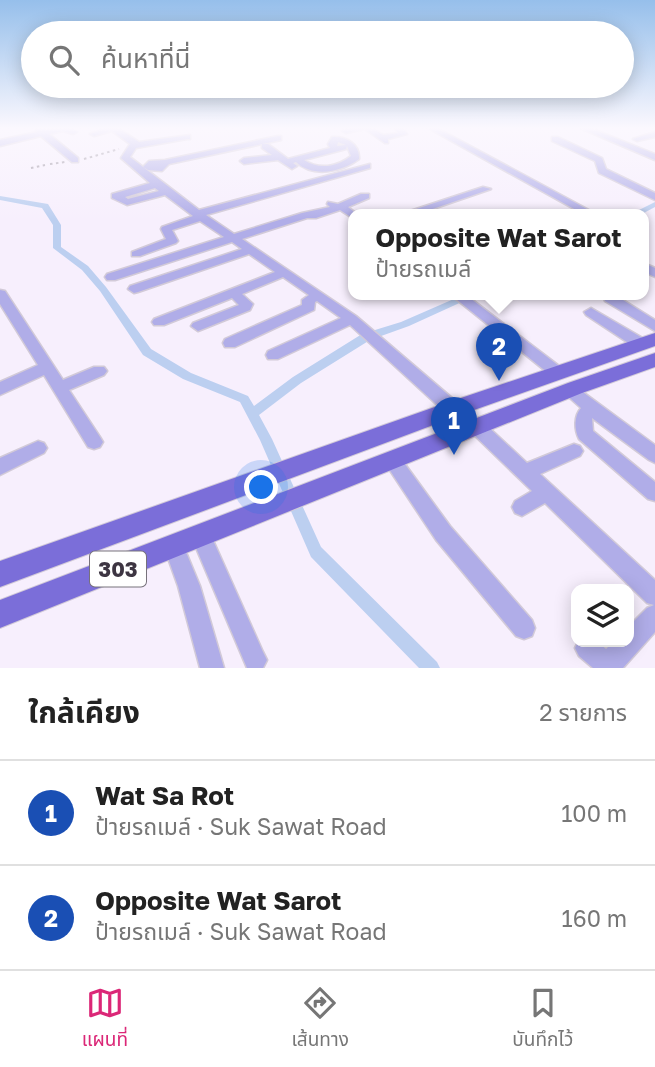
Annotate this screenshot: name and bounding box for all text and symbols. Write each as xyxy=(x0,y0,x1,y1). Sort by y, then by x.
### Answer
search box xyxy=(21,21,634,98)
icon: search xyxy=(45,41,83,79)
text: ค้นหาที่นี่ xyxy=(101,43,191,74)
popup xyxy=(348,209,649,300)
text: Opposite Wat Sarot xyxy=(375,222,622,253)
text: ป้ายรถเมล์ xyxy=(375,254,471,282)
pin: 2 xyxy=(476,323,522,381)
pin: 1 xyxy=(431,397,477,455)
your location xyxy=(244,470,278,504)
road number: 303 xyxy=(90,552,146,586)
map controls xyxy=(571,584,634,647)
button: layers xyxy=(571,584,634,647)
text: ใกล้เคียง xyxy=(28,694,140,730)
text: 2 รายการ xyxy=(539,698,627,726)
text: Wat Sa Rot xyxy=(95,780,234,811)
text: 1 xyxy=(45,799,57,827)
text: 100 m xyxy=(561,799,627,827)
text: ป้ายรถเมล์ · Suk Sawat Road xyxy=(95,812,387,840)
text: Opposite Wat Sarot xyxy=(95,885,341,916)
text: 2 xyxy=(44,904,58,932)
text: 160 m xyxy=(562,904,627,932)
text: ป้ายรถเมล์ · Suk Sawat Road xyxy=(95,917,387,945)
tab: แผนที่ xyxy=(82,984,128,1055)
tab: เส้นทาง xyxy=(291,984,349,1055)
tab: บันทึกไว้ xyxy=(512,984,573,1055)

